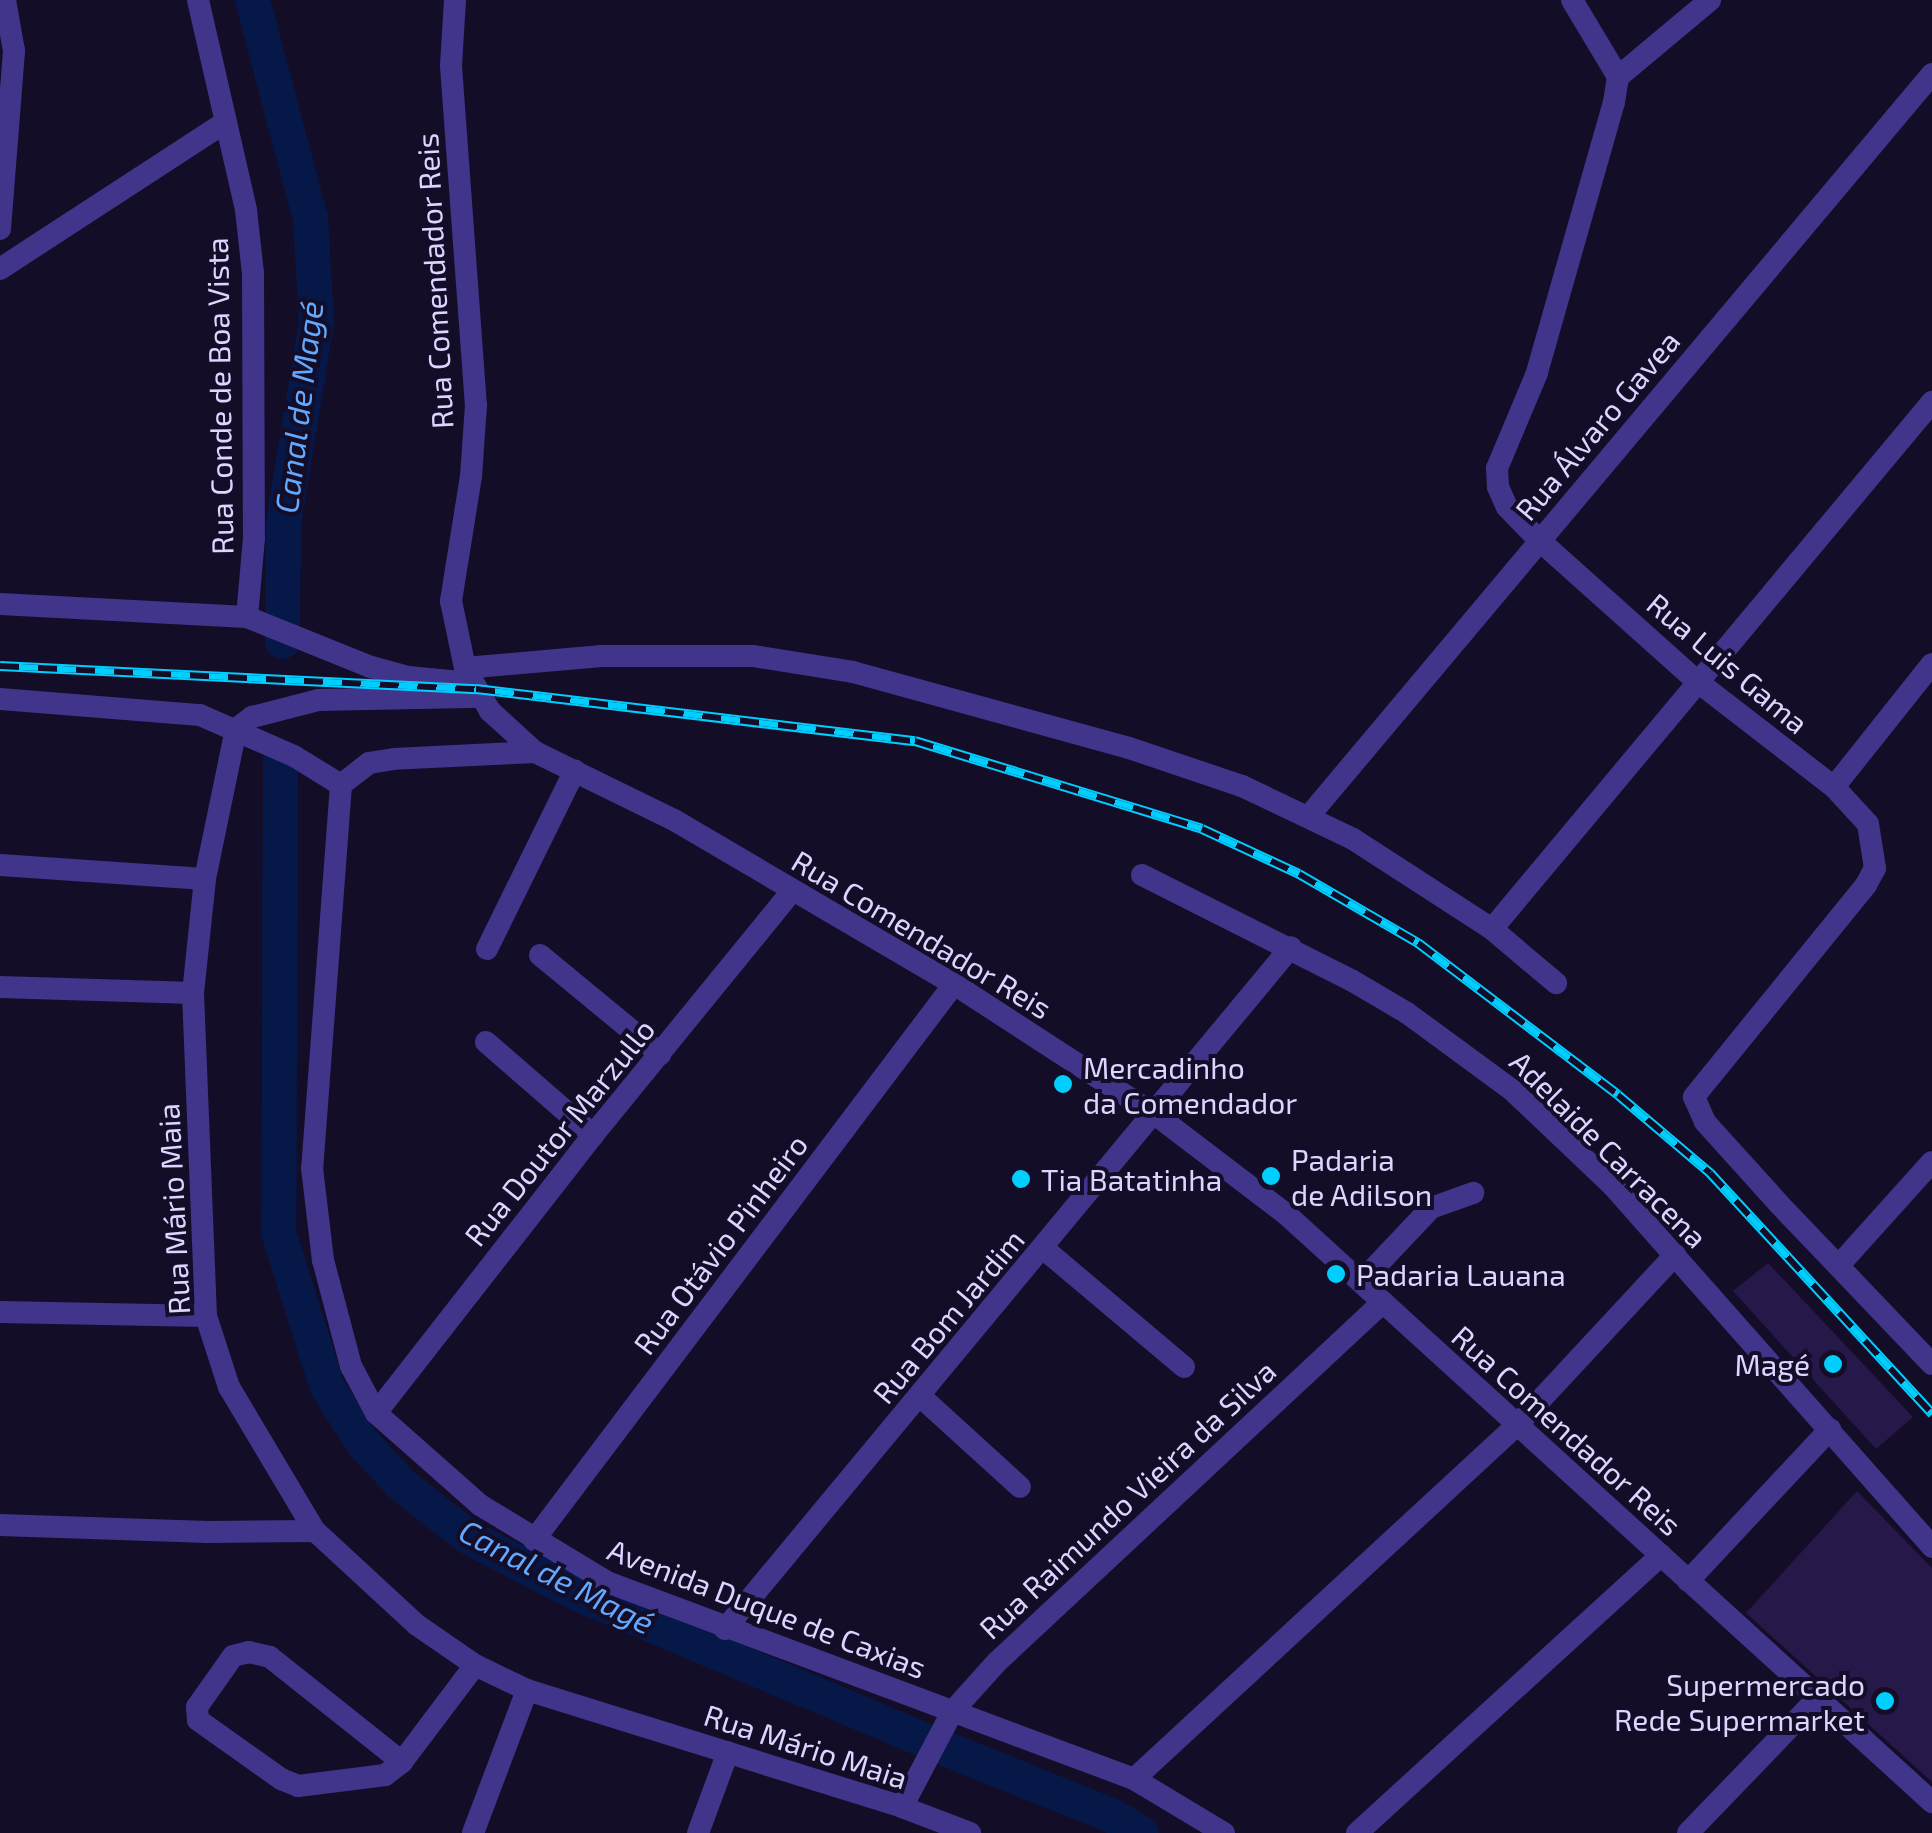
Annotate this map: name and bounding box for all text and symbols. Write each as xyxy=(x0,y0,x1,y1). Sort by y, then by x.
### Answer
street label: Rua Comendador Reis xyxy=(408,132,460,430)
street label: Rua Conde de Boa Vista xyxy=(198,237,240,555)
water label: Canal de Magé xyxy=(266,298,330,516)
street label: Rua Álvaro Gavea xyxy=(1507,323,1687,527)
street label: Rua Luis Gama xyxy=(1640,585,1816,741)
street label: Rua Comendador Reis xyxy=(786,842,1058,1026)
street label: Rua Doutor Marzullo xyxy=(456,1011,662,1253)
street label: Adelaide Carracena xyxy=(1503,1043,1715,1255)
place label: Mercadinho da Comendador xyxy=(1083,1049,1297,1120)
marker: Mercadinho da Comendador xyxy=(1052,1073,1074,1095)
street label: Rua Mário Maia xyxy=(149,1102,197,1316)
street label: Rua Otávio Pinheiro xyxy=(626,1127,814,1361)
place label: Padaria de Adilson xyxy=(1291,1141,1433,1212)
place label: Tia Batatinha xyxy=(1041,1161,1222,1197)
marker: Padaria de Adilson xyxy=(1260,1165,1282,1187)
marker: Tia Batatinha xyxy=(1010,1168,1032,1190)
street label: Rua Bom Jardim xyxy=(865,1221,1031,1411)
place label: Padaria Lauana xyxy=(1356,1256,1566,1292)
marker: Padaria Lauana xyxy=(1325,1263,1347,1285)
street label: Rua Comendador Reis xyxy=(1445,1317,1689,1543)
place label: Magé xyxy=(1734,1346,1810,1382)
marker: Magé xyxy=(1820,1351,1846,1377)
street label: Rua Raimundo Vieira da Silva xyxy=(971,1352,1283,1646)
water label: Canal de Magé xyxy=(453,1510,661,1642)
street label: Avenida Duque de Caxias xyxy=(603,1531,931,1685)
place label: Supermercado Rede Supermarket xyxy=(1614,1666,1865,1736)
marker: Supermercado Rede Supermarket xyxy=(1874,1690,1896,1712)
street label: Rua Mário Maia xyxy=(700,1696,912,1796)

